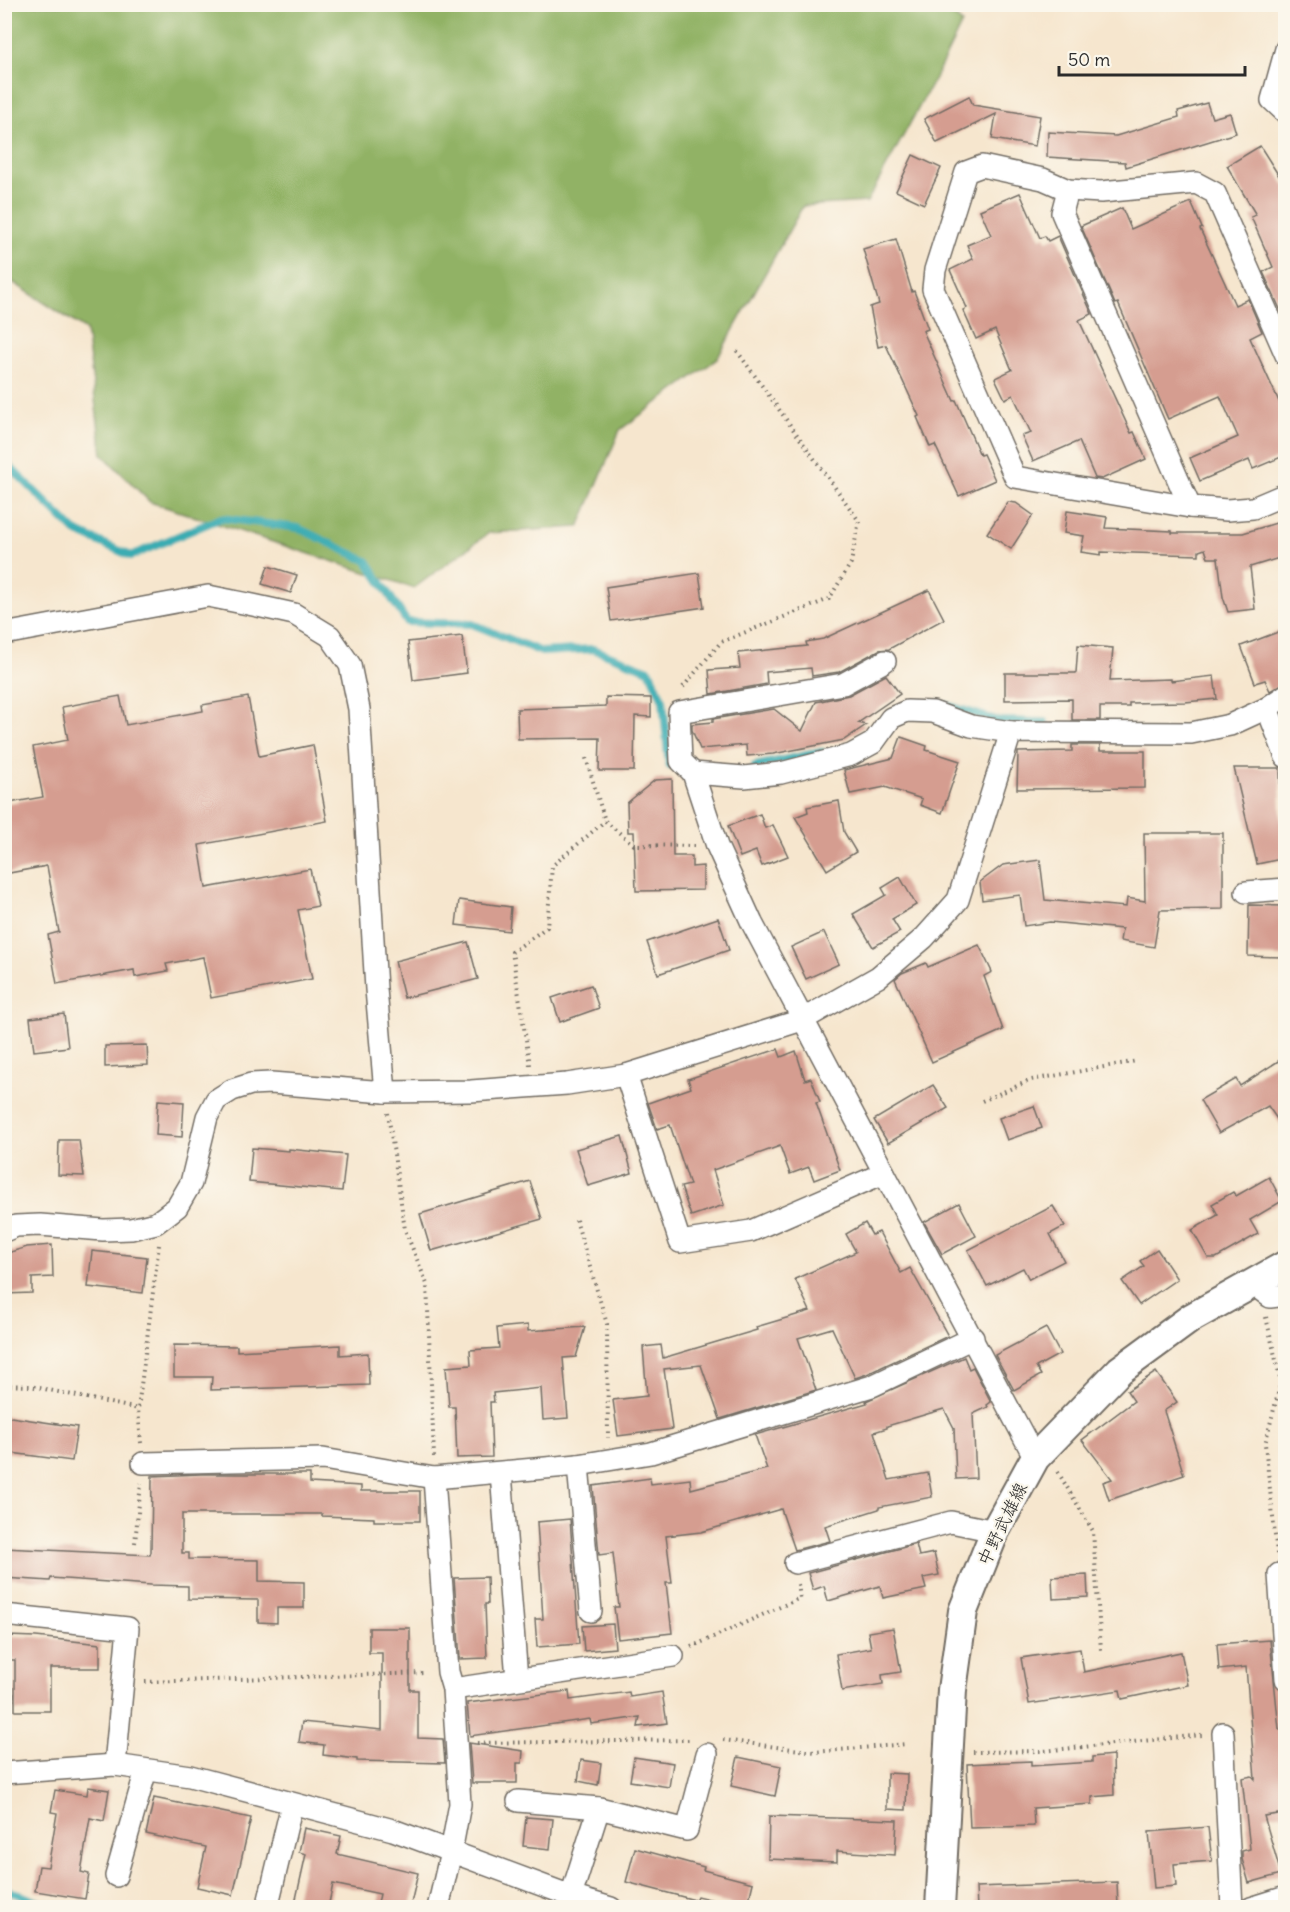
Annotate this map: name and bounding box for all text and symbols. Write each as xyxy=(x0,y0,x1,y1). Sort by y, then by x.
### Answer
scale bar xyxy=(1059,39,1245,77)
text: 50 m xyxy=(1068,48,1110,71)
street label: 中野武雄線 xyxy=(972,1479,1032,1569)

